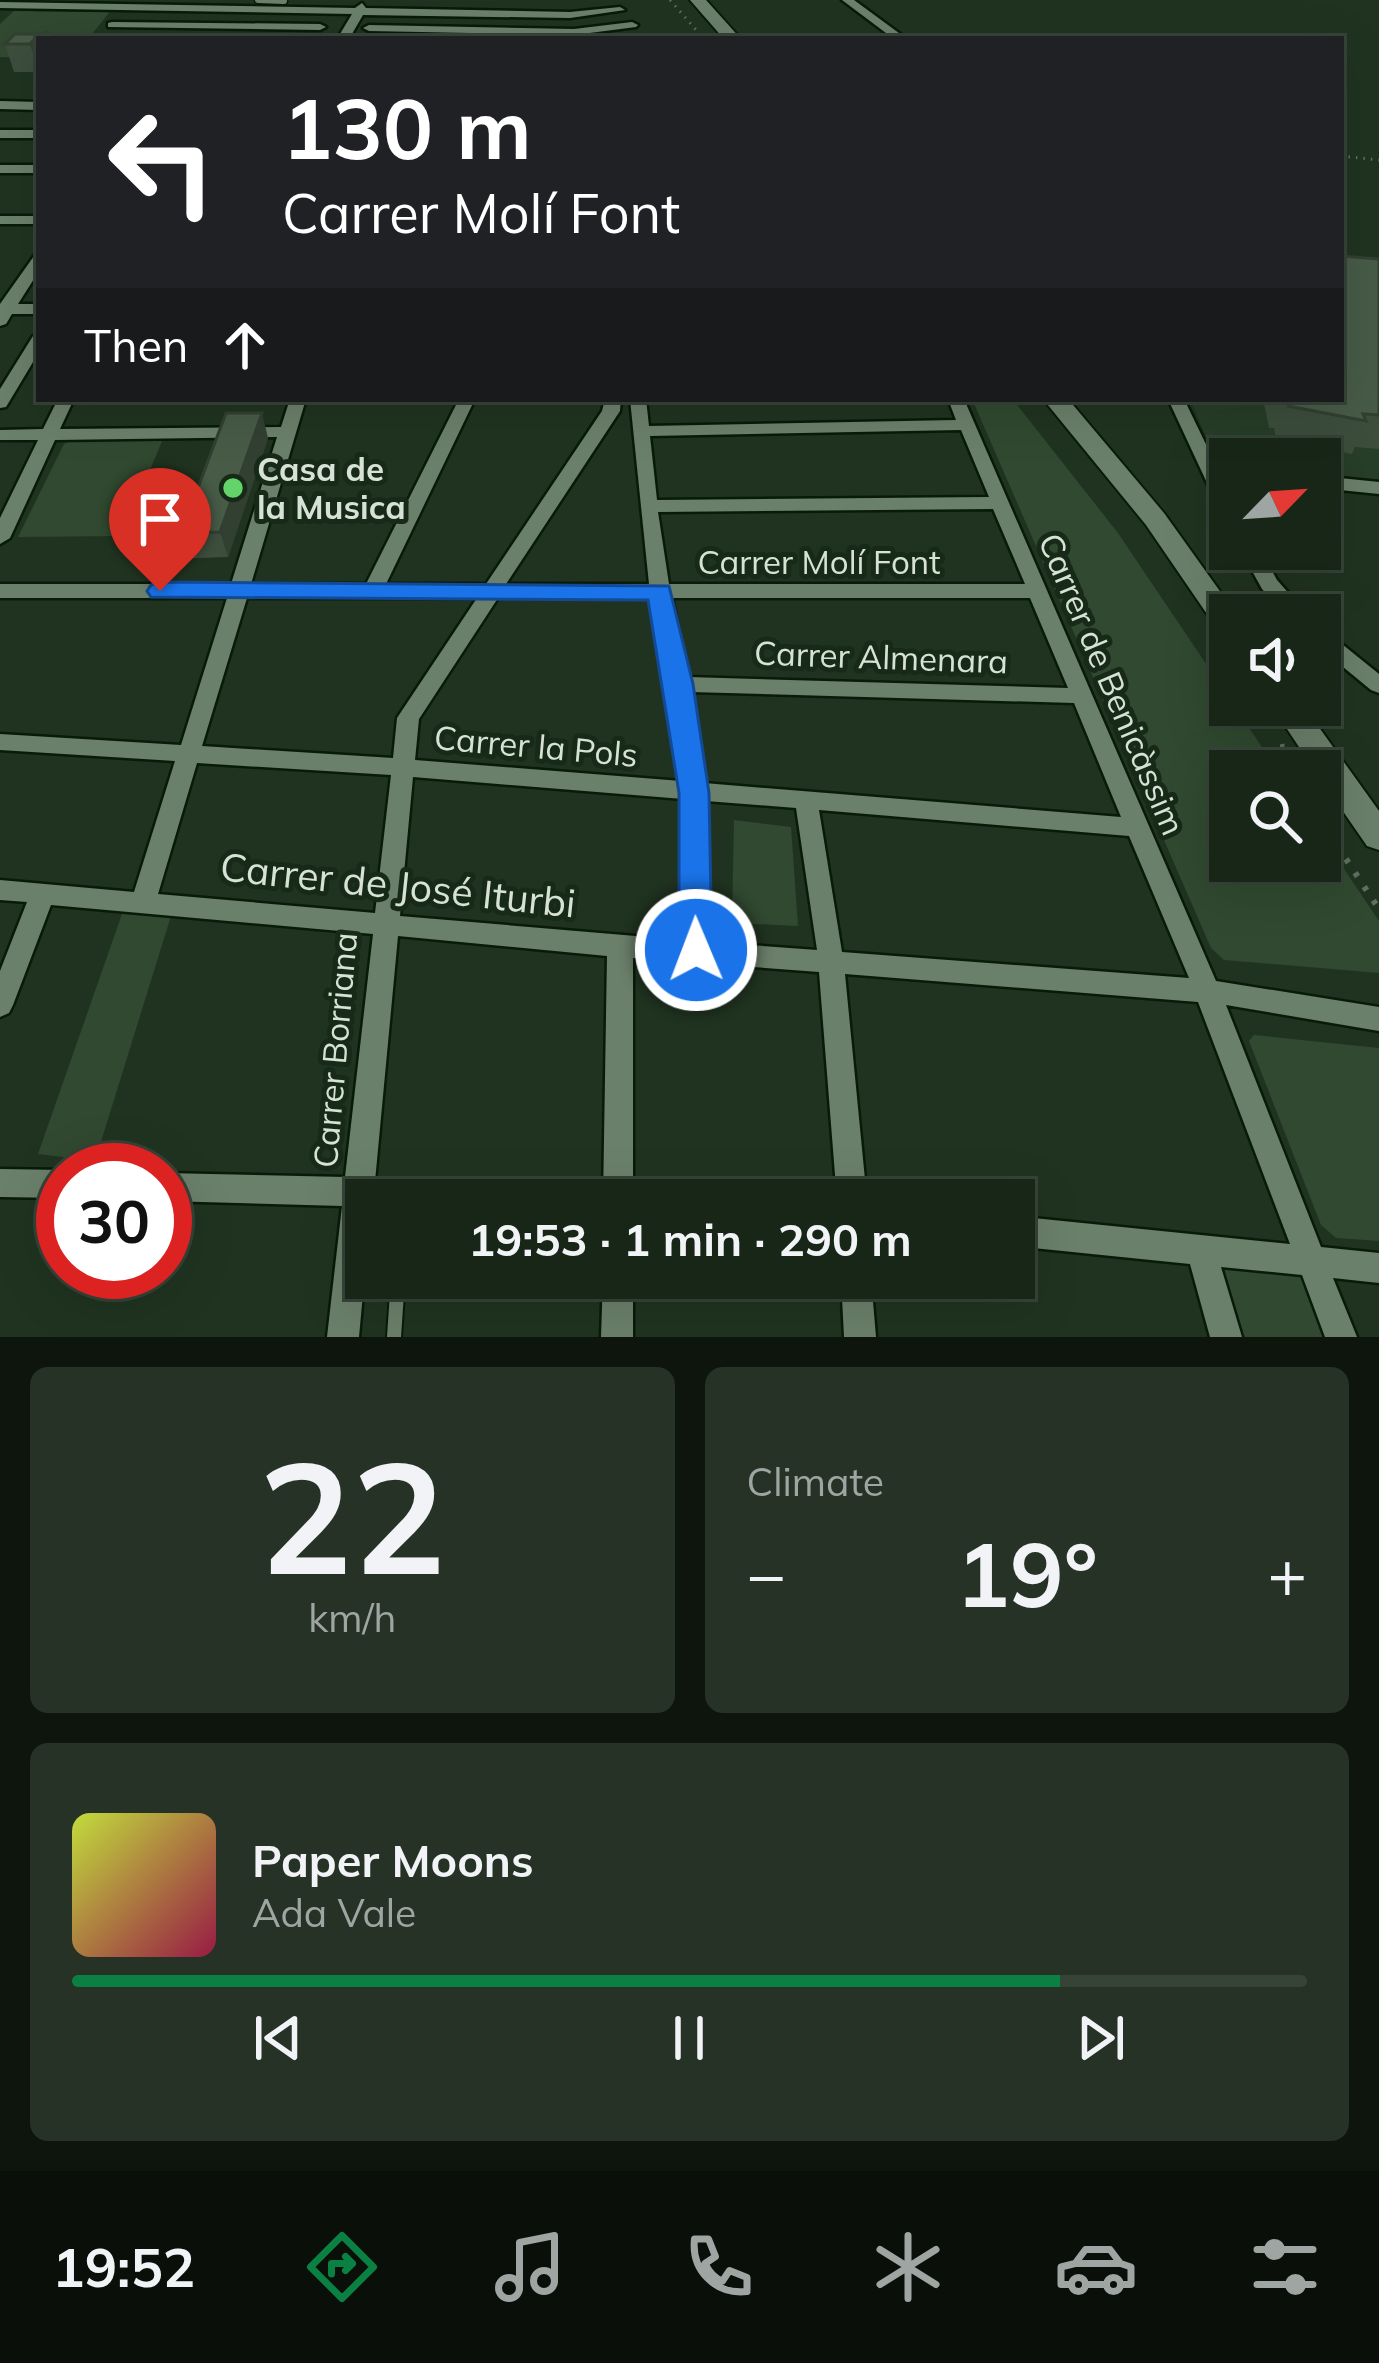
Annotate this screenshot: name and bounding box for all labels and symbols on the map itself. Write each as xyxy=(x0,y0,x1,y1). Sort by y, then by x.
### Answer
north arrow xyxy=(1209,438,1341,570)
place label: Casa de la Musica xyxy=(257,448,406,527)
pin xyxy=(109,468,211,591)
marker: Casa de la Musica xyxy=(220,475,246,501)
street label: Carrer de Benicàssim xyxy=(1030,527,1195,841)
street label: Carrer Molí Font xyxy=(697,541,941,582)
street label: Carrer Almenara xyxy=(753,632,1009,681)
street label: Carrer la Pols xyxy=(433,716,640,775)
street label: Carrer de José Iturbi xyxy=(218,841,578,928)
position arrow xyxy=(633,887,759,1013)
street label: Carrer Borriana xyxy=(304,931,365,1169)
speed limit sign: 30 xyxy=(36,1143,192,1299)

